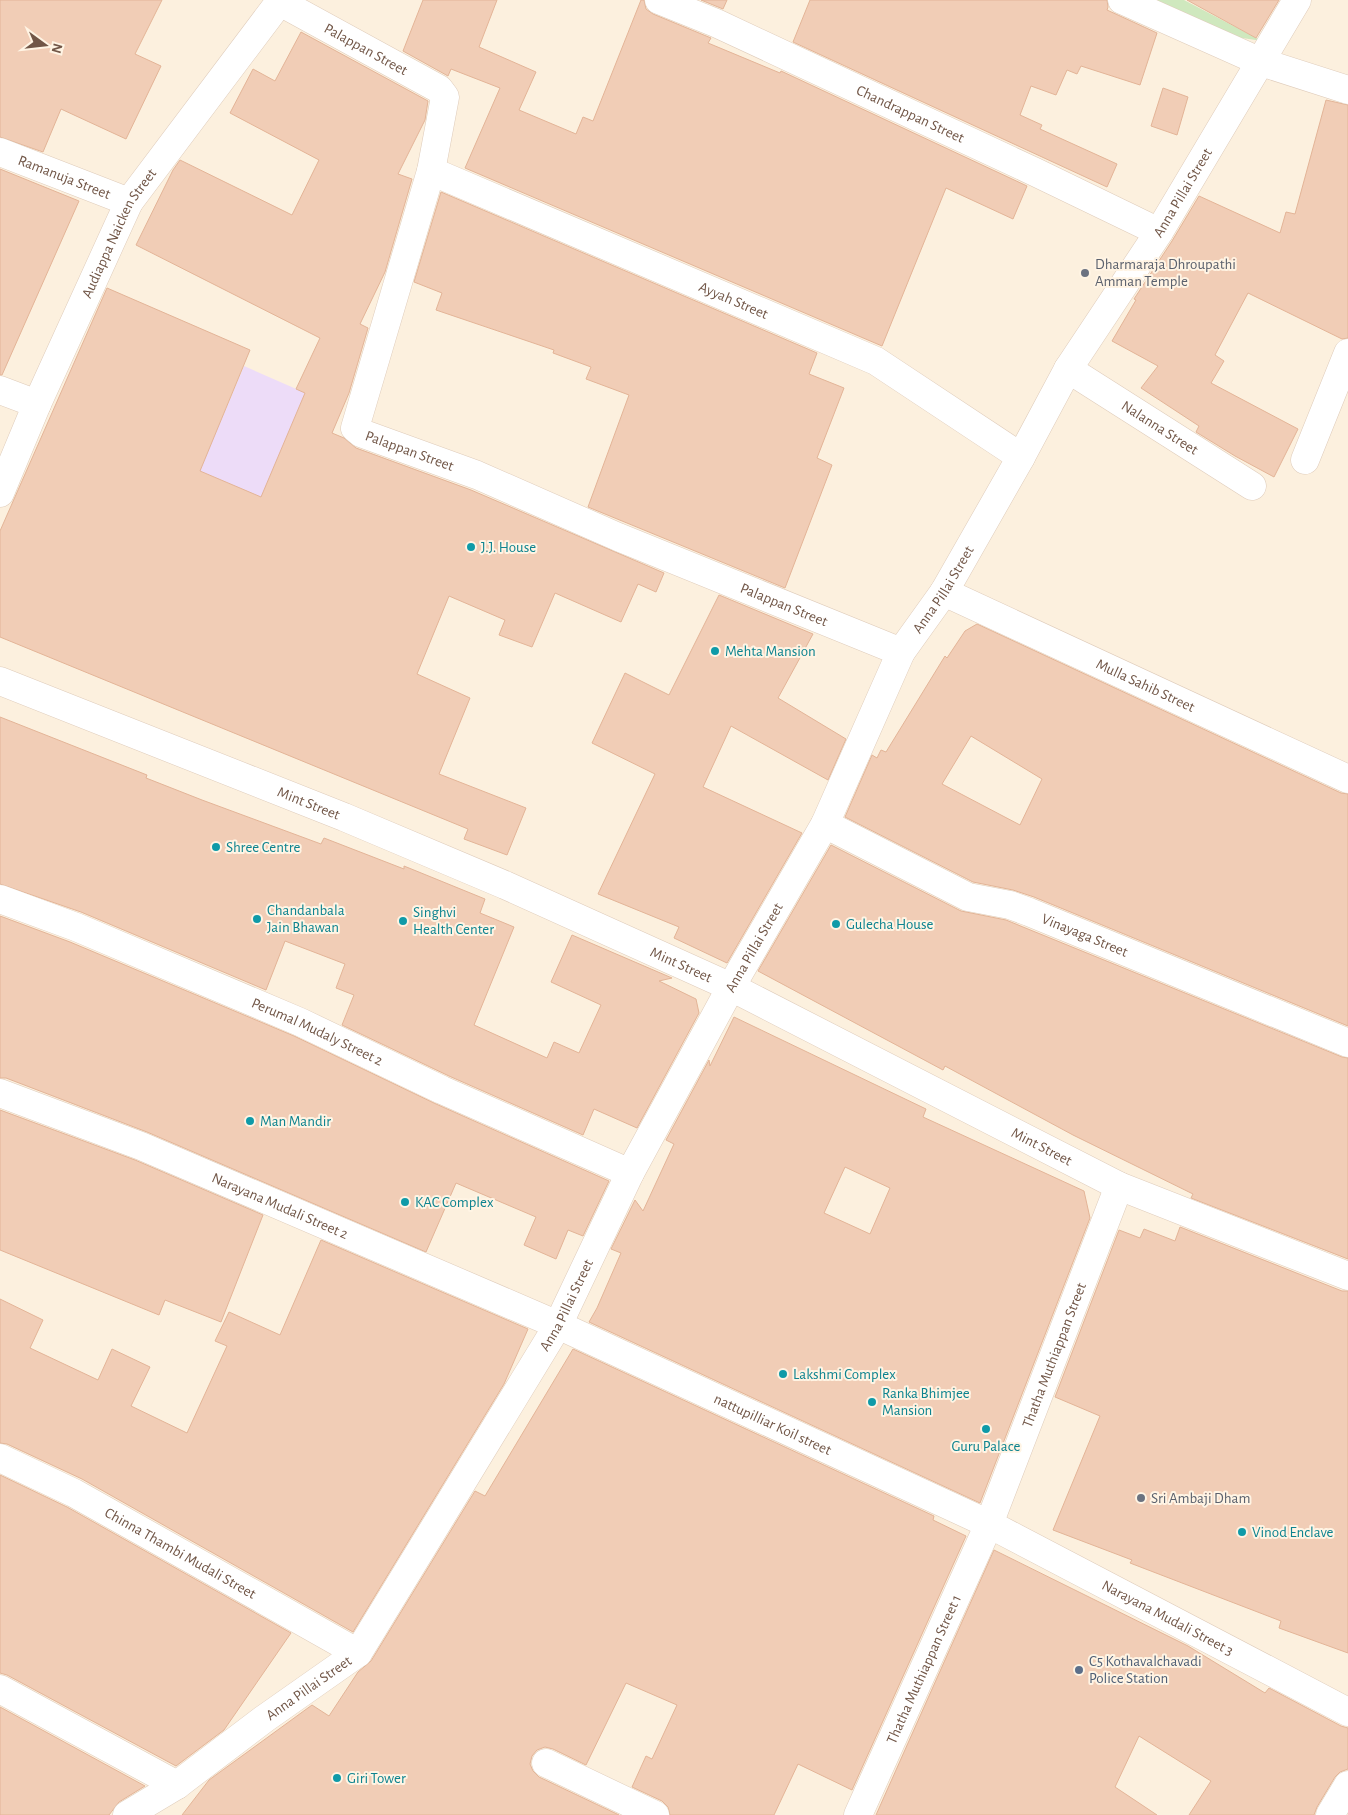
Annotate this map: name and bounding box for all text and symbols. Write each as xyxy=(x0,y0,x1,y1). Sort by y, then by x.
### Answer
north arrow xyxy=(20,20,70,70)
street label: Palappan Street xyxy=(321,21,410,78)
text: N xyxy=(49,42,65,55)
street label: Chandrappan Street xyxy=(854,83,967,146)
street label: Anna Pillai Street xyxy=(1151,146,1215,240)
street label: Ramanuja Street xyxy=(16,153,113,202)
street label: Audiappa Naicken Street xyxy=(79,166,160,301)
place label: Dharmaraja Dhroupathi Amman Temple xyxy=(1095,257,1236,289)
marker: Dharmaraja Dhroupathi Amman Temple xyxy=(1079,267,1091,279)
street label: Ayyah Street xyxy=(697,279,770,322)
street label: Nalanna Street xyxy=(1119,398,1201,458)
street label: Palappan Street xyxy=(363,428,456,474)
place label: J.J. House xyxy=(481,540,536,555)
marker: J.J. House xyxy=(465,541,477,553)
street label: Anna Pillai Street xyxy=(910,543,977,636)
street label: Palappan Street xyxy=(738,581,830,629)
place label: Mehta Mansion xyxy=(725,644,816,659)
marker: Mehta Mansion xyxy=(709,645,721,657)
street label: Mulla Sahib Street xyxy=(1094,656,1197,715)
street label: Mint Street xyxy=(275,784,342,823)
place label: Shree Centre xyxy=(226,840,300,855)
marker: Shree Centre xyxy=(210,841,222,853)
street label: Anna Pillai Street xyxy=(723,900,786,995)
place label: Chandanbala Jain Bhawan xyxy=(267,903,345,935)
place label: Singhvi Health Center xyxy=(413,905,494,937)
street label: Vinayaga Street xyxy=(1039,911,1130,960)
marker: Chandanbala Jain Bhawan xyxy=(251,913,263,925)
marker: Singhvi Health Center xyxy=(397,915,409,927)
place label: Gulecha House xyxy=(846,917,933,932)
marker: Gulecha House xyxy=(830,918,842,930)
street label: Mint Street xyxy=(648,945,714,985)
street label: Perumal Mudaly Street 2 xyxy=(249,995,385,1069)
place label: Man Mandir xyxy=(260,1114,331,1129)
marker: Man Mandir xyxy=(244,1115,256,1127)
street label: Mint Street xyxy=(1009,1125,1075,1169)
street label: Narayana Mudali Street 2 xyxy=(210,1170,350,1242)
place label: KAC Complex xyxy=(415,1195,494,1210)
marker: KAC Complex xyxy=(399,1196,411,1208)
street label: Anna Pillai Street xyxy=(537,1257,596,1354)
street label: Thatha Muthiappan Street xyxy=(1020,1281,1089,1430)
place label: Lakshmi Complex xyxy=(793,1367,896,1382)
marker: Lakshmi Complex xyxy=(777,1368,789,1380)
place label: Ranka Bhimjee Mansion xyxy=(882,1386,970,1418)
street label: nattupilliar Koil street xyxy=(712,1391,834,1458)
marker: Ranka Bhimjee Mansion xyxy=(866,1396,878,1408)
marker: Guru Palace xyxy=(980,1423,992,1435)
place label: Guru Palace xyxy=(952,1439,1020,1454)
place label: Sri Ambaji Dham xyxy=(1151,1491,1250,1506)
marker: Sri Ambaji Dham xyxy=(1135,1492,1147,1504)
street label: Chinna Thambi Mudali Street xyxy=(102,1505,258,1602)
place label: Vinod Enclave xyxy=(1252,1525,1334,1540)
marker: Vinod Enclave xyxy=(1236,1526,1248,1538)
street label: Narayana Mudali Street 3 xyxy=(1099,1578,1236,1659)
street label: Thatha Muthiappan Street 1 xyxy=(884,1593,964,1746)
street label: Anna Pillai Street xyxy=(263,1653,355,1723)
place label: C5 Kothavalchavadi Police Station xyxy=(1089,1654,1202,1686)
marker: C5 Kothavalchavadi Police Station xyxy=(1073,1664,1085,1676)
place label: Giri Tower xyxy=(347,1771,406,1786)
marker: Giri Tower xyxy=(331,1772,343,1784)

